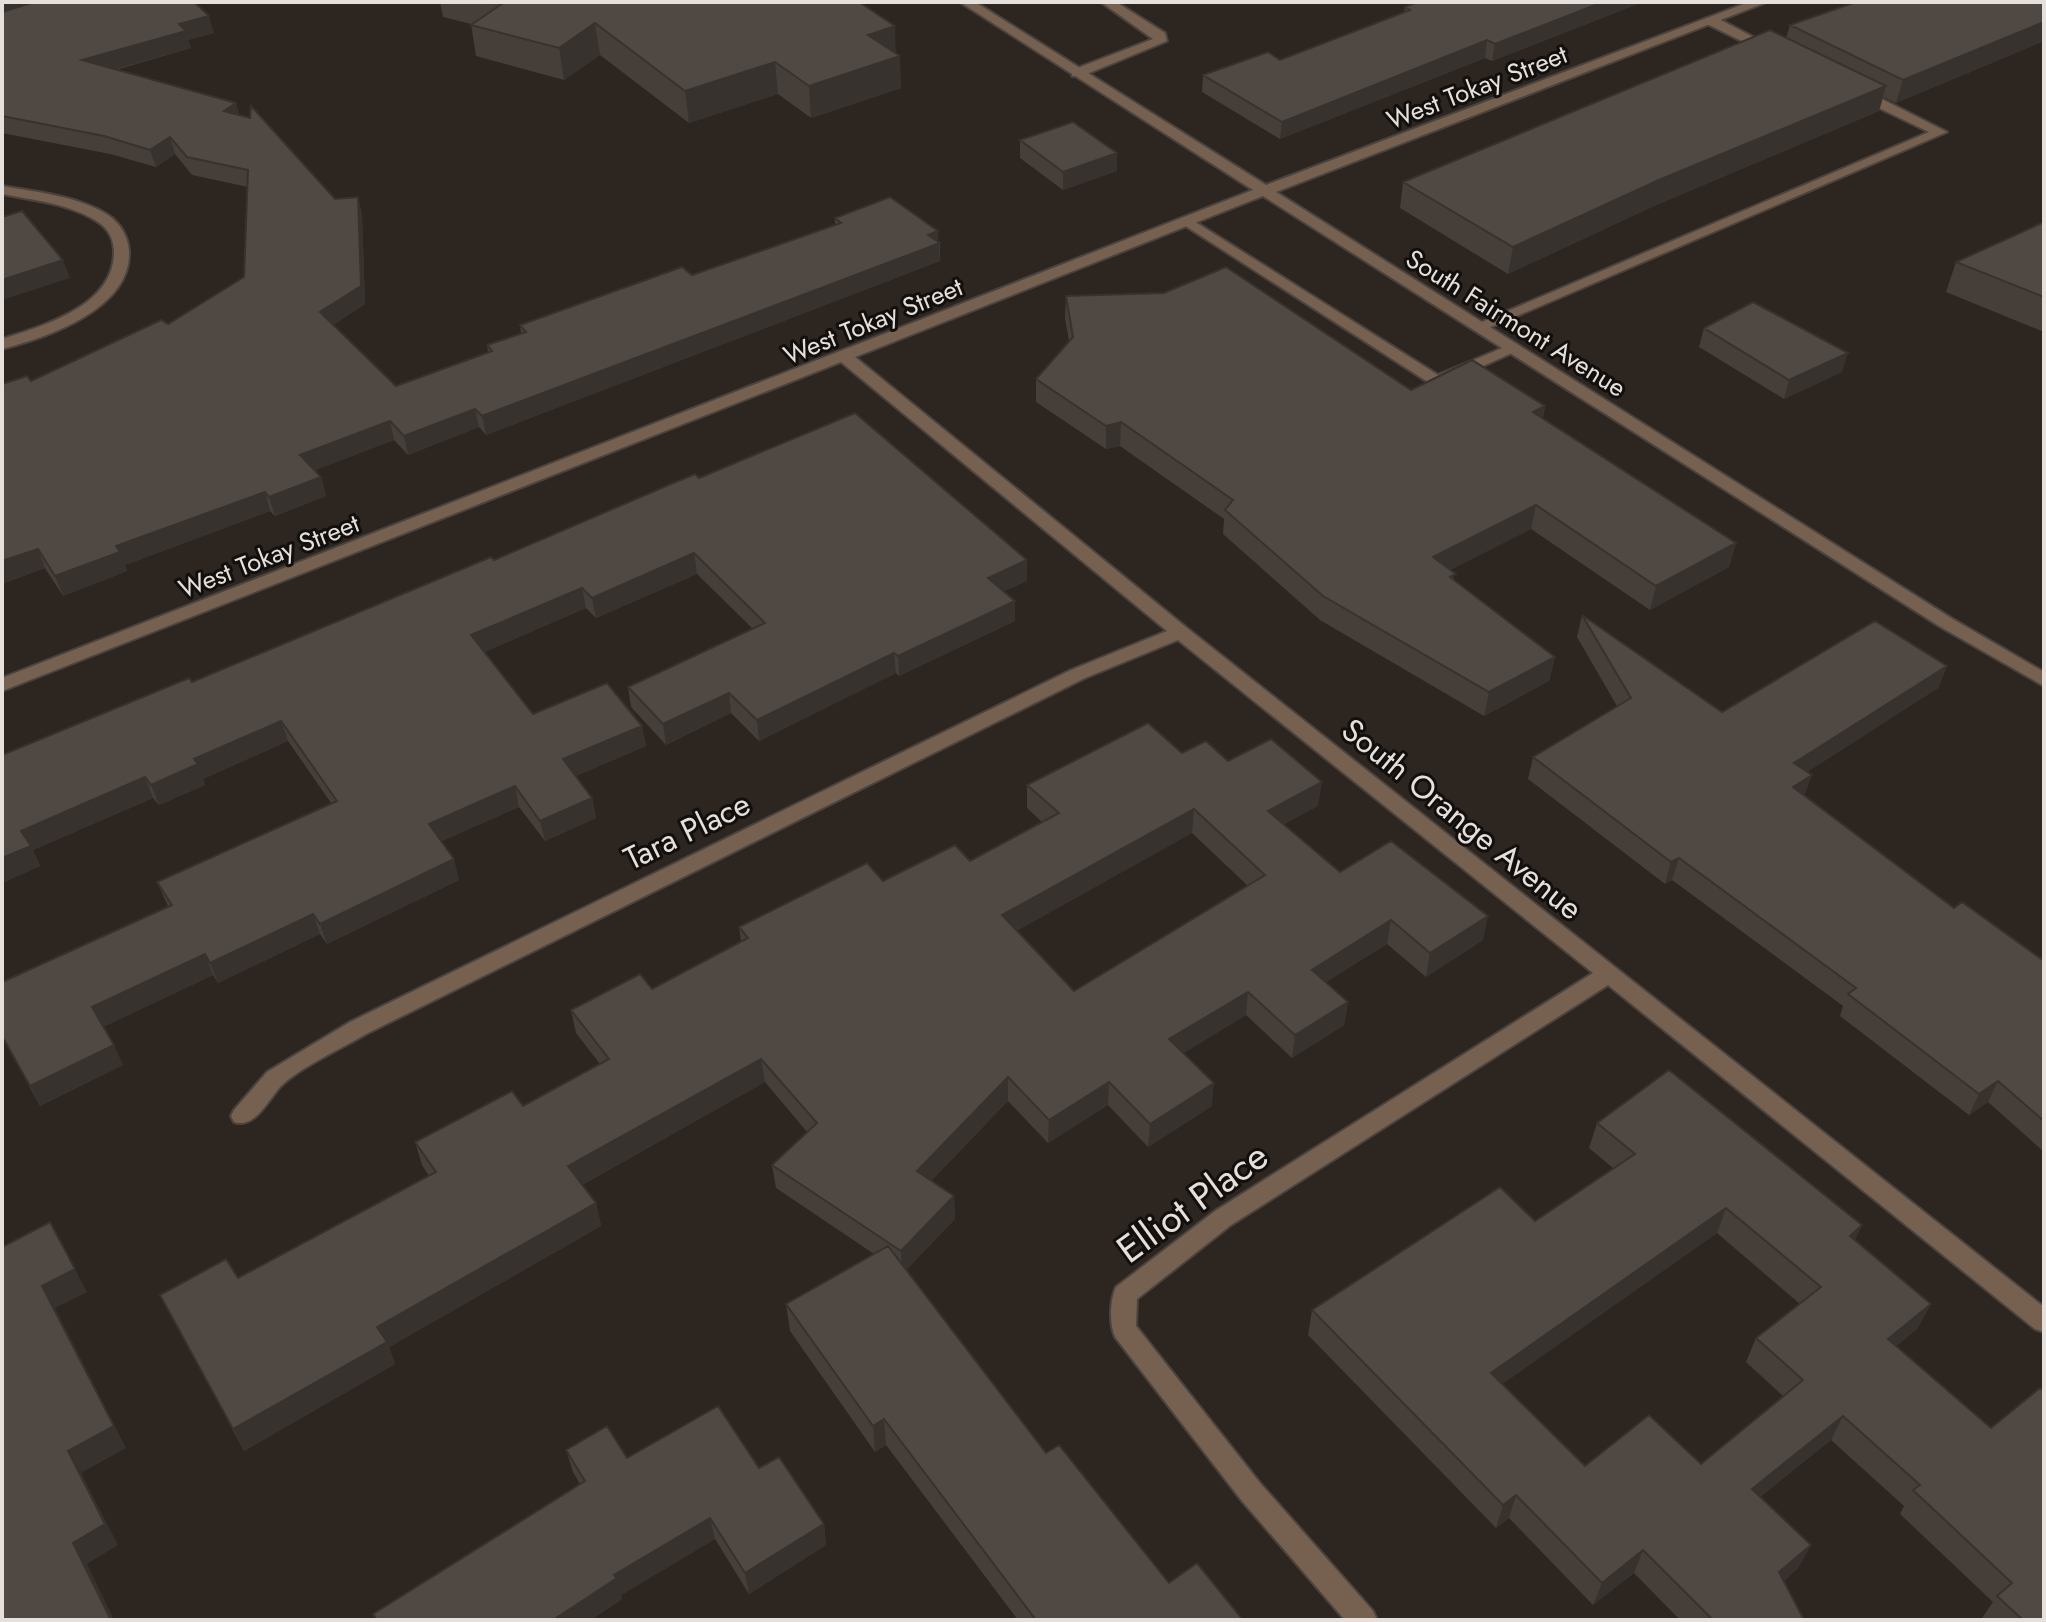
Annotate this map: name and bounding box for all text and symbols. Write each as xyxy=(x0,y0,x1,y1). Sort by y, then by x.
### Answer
street label: West Tokay Street xyxy=(1381,35,1573,139)
street label: South Fairmont Avenue xyxy=(1399,240,1633,406)
street label: West Tokay Street xyxy=(778,267,969,374)
street label: West Tokay Street xyxy=(173,504,365,608)
street label: South Orange Avenue xyxy=(1332,707,1592,931)
street label: Tara Place xyxy=(616,781,758,881)
street label: Elliot Place xyxy=(1105,1128,1279,1276)

